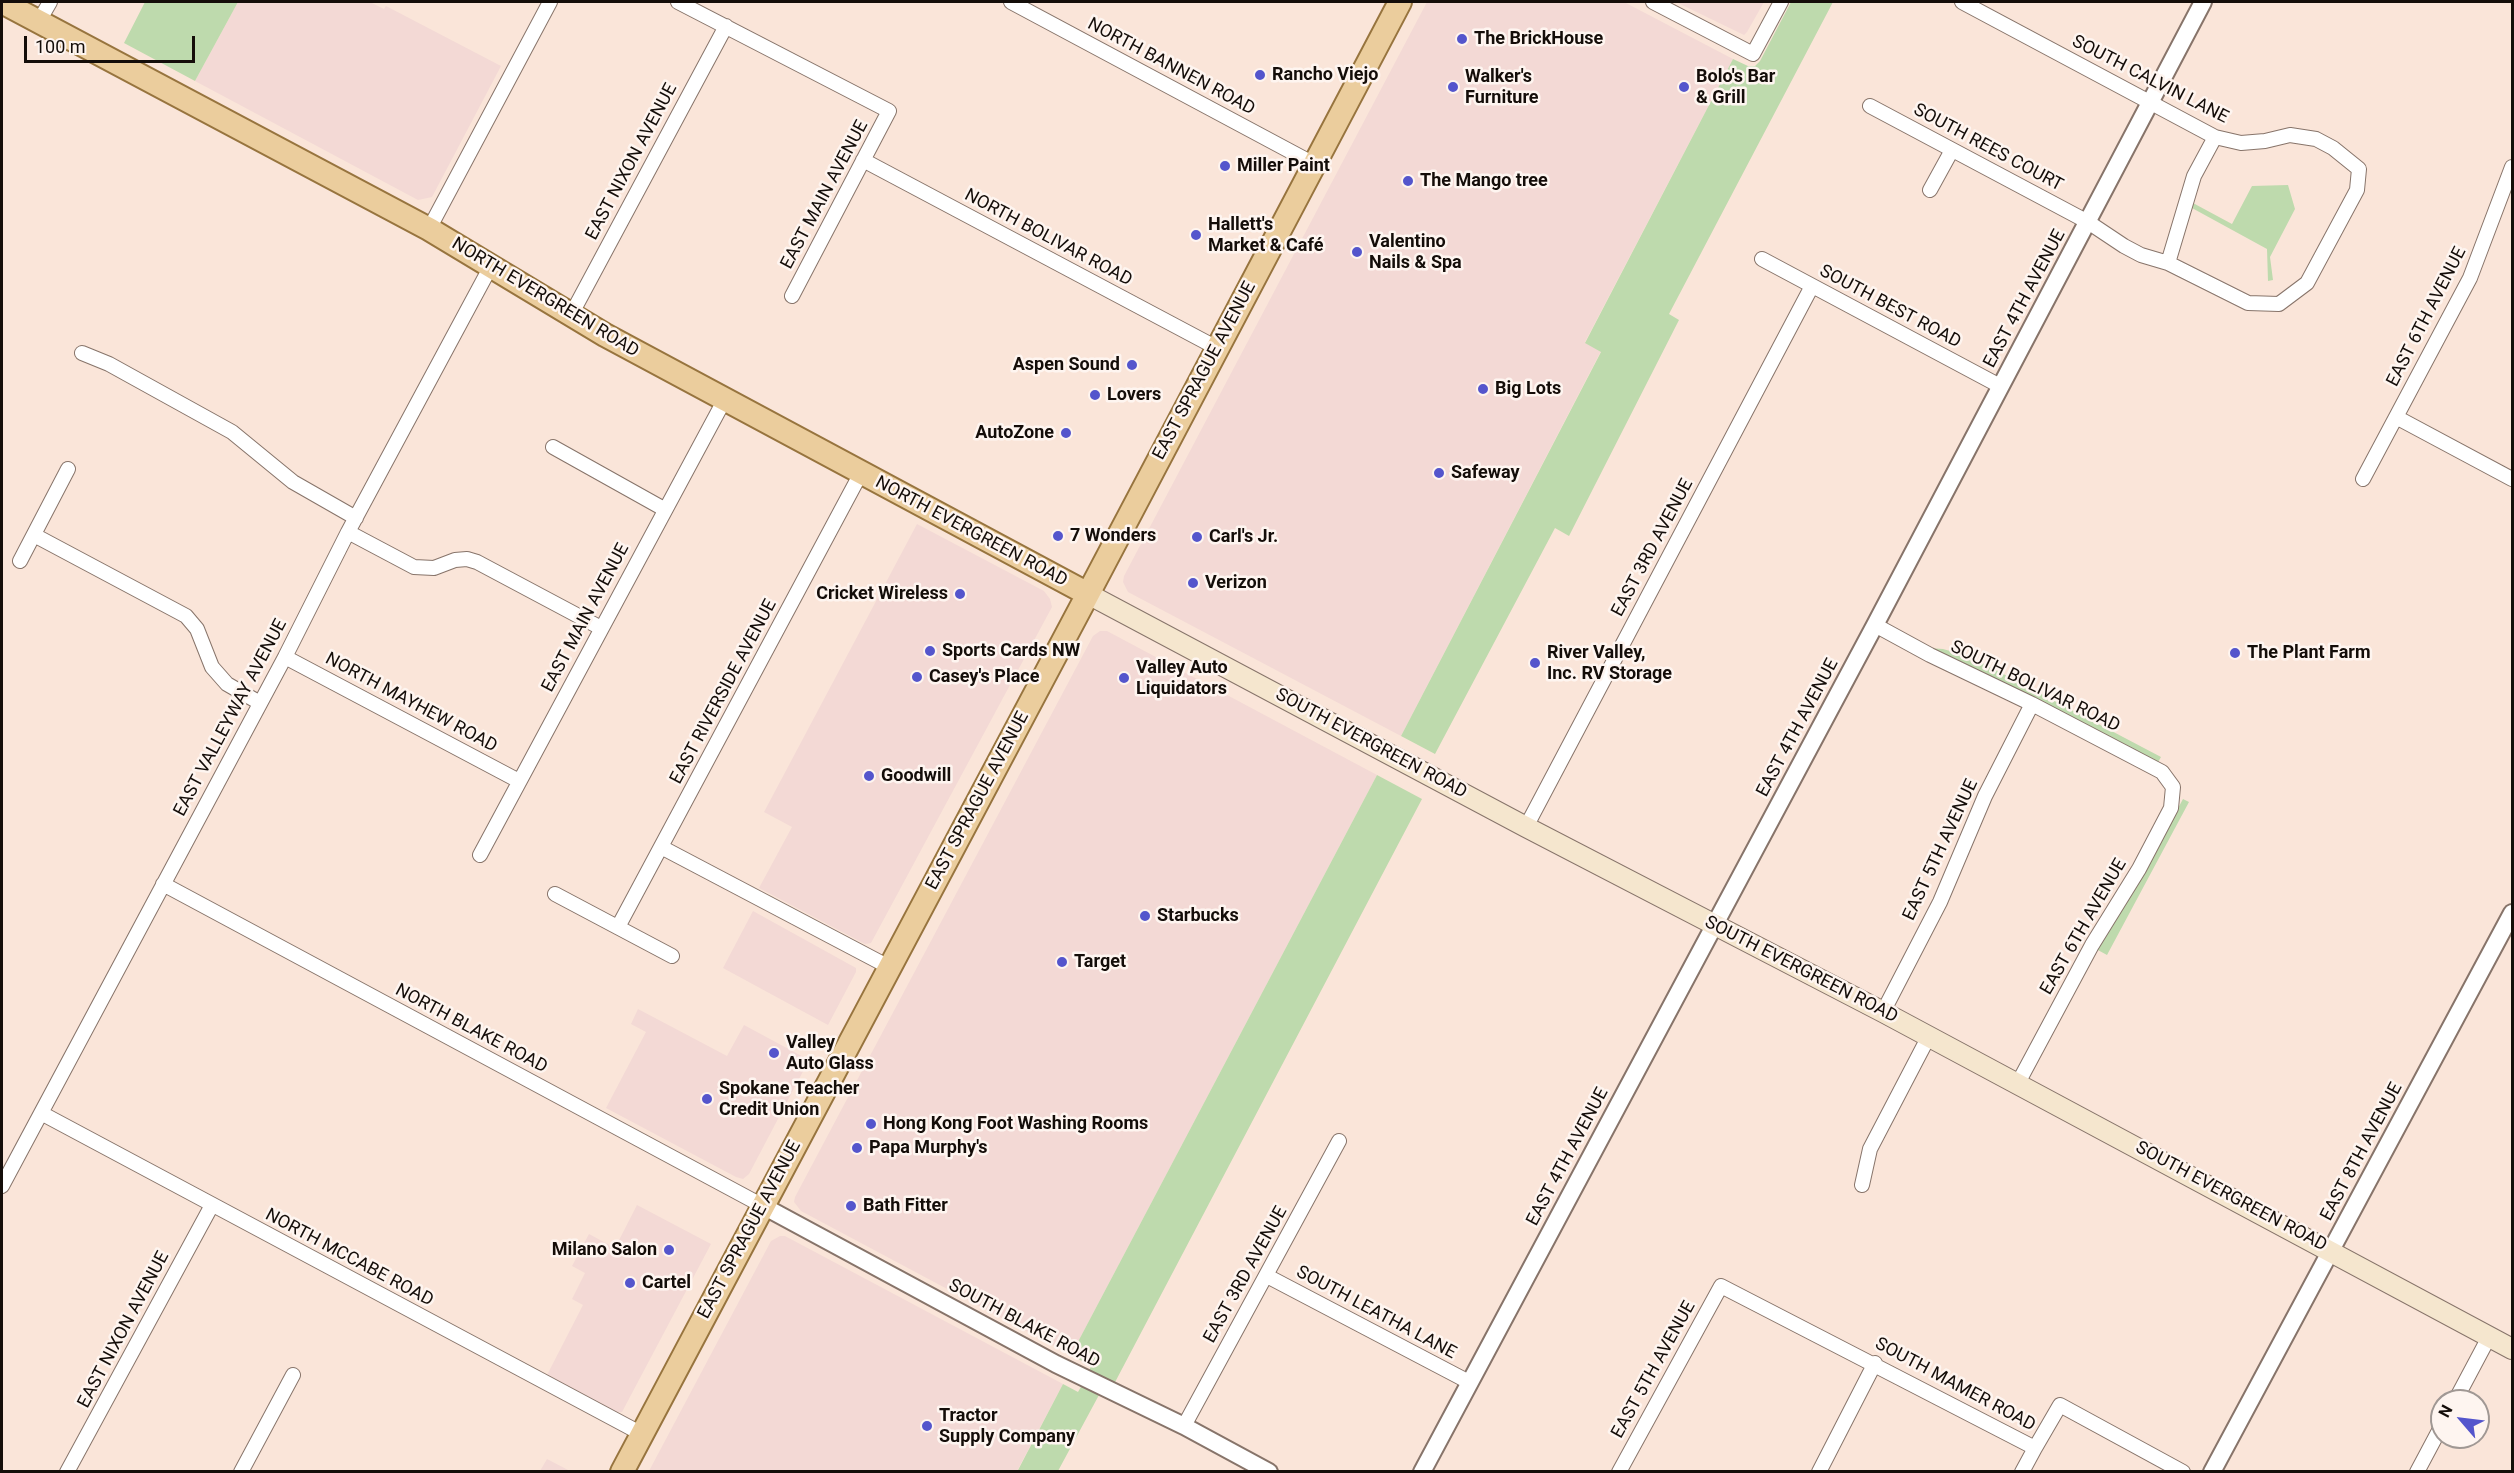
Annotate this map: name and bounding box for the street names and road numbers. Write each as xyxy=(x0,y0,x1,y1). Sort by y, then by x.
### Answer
street label: NORTH BANNEN ROAD xyxy=(1084,14,1258,120)
street label: SOUTH CALVIN LANE xyxy=(2068,31,2232,129)
street label: EAST NIXON AVENUE xyxy=(582,80,682,244)
street label: SOUTH REES COURT xyxy=(1909,99,2067,197)
street label: EAST MAIN AVENUE xyxy=(777,117,873,273)
street label: NORTH BOLIVAR ROAD xyxy=(960,185,1136,291)
street label: EAST 4TH AVENUE xyxy=(1979,226,2071,372)
street label: NORTH EVERGREEN ROAD xyxy=(447,233,643,363)
street label: EAST 6TH AVENUE xyxy=(2383,244,2471,390)
street label: SOUTH BEST ROAD xyxy=(1816,261,1964,353)
street label: EAST SPRAGUE AVENUE xyxy=(1149,278,1261,464)
street label: NORTH EVERGREEN ROAD xyxy=(871,472,1071,592)
street label: EAST 3RD AVENUE xyxy=(1608,475,1698,621)
street label: EAST MAIN AVENUE xyxy=(538,540,634,696)
street label: EAST RIVERSIDE AVENUE xyxy=(666,596,782,788)
street label: EAST VALLEYWAY AVENUE xyxy=(170,616,292,820)
street label: SOUTH BOLIVAR ROAD xyxy=(1947,637,2123,737)
street label: NORTH MAYHEW ROAD xyxy=(321,648,501,758)
street label: EAST 4TH AVENUE xyxy=(1752,655,1844,801)
street label: SOUTH EVERGREEN ROAD xyxy=(1272,684,1470,804)
street label: EAST SPRAGUE AVENUE xyxy=(922,708,1034,894)
street label: EAST 5TH AVENUE xyxy=(1899,776,1983,924)
street label: EAST 6TH AVENUE xyxy=(2036,855,2132,999)
street label: SOUTH EVERGREEN ROAD xyxy=(1701,912,1901,1028)
street label: NORTH BLAKE ROAD xyxy=(391,980,551,1078)
street label: EAST 8TH AVENUE xyxy=(2316,1079,2408,1225)
street label: EAST 4TH AVENUE xyxy=(1522,1084,1614,1230)
street label: EAST SPRAGUE AVENUE xyxy=(694,1137,806,1323)
street label: SOUTH EVERGREEN ROAD xyxy=(2132,1137,2330,1257)
street label: EAST 3RD AVENUE xyxy=(1200,1203,1292,1347)
street label: NORTH MCCABE ROAD xyxy=(261,1204,437,1312)
street label: EAST NIXON AVENUE xyxy=(74,1248,174,1412)
street label: SOUTH LEATHA LANE xyxy=(1292,1262,1460,1364)
street label: SOUTH BLAKE ROAD xyxy=(945,1275,1103,1373)
street label: EAST 5TH AVENUE xyxy=(1607,1298,1701,1442)
street label: SOUTH MAMER ROAD xyxy=(1871,1334,2039,1436)

